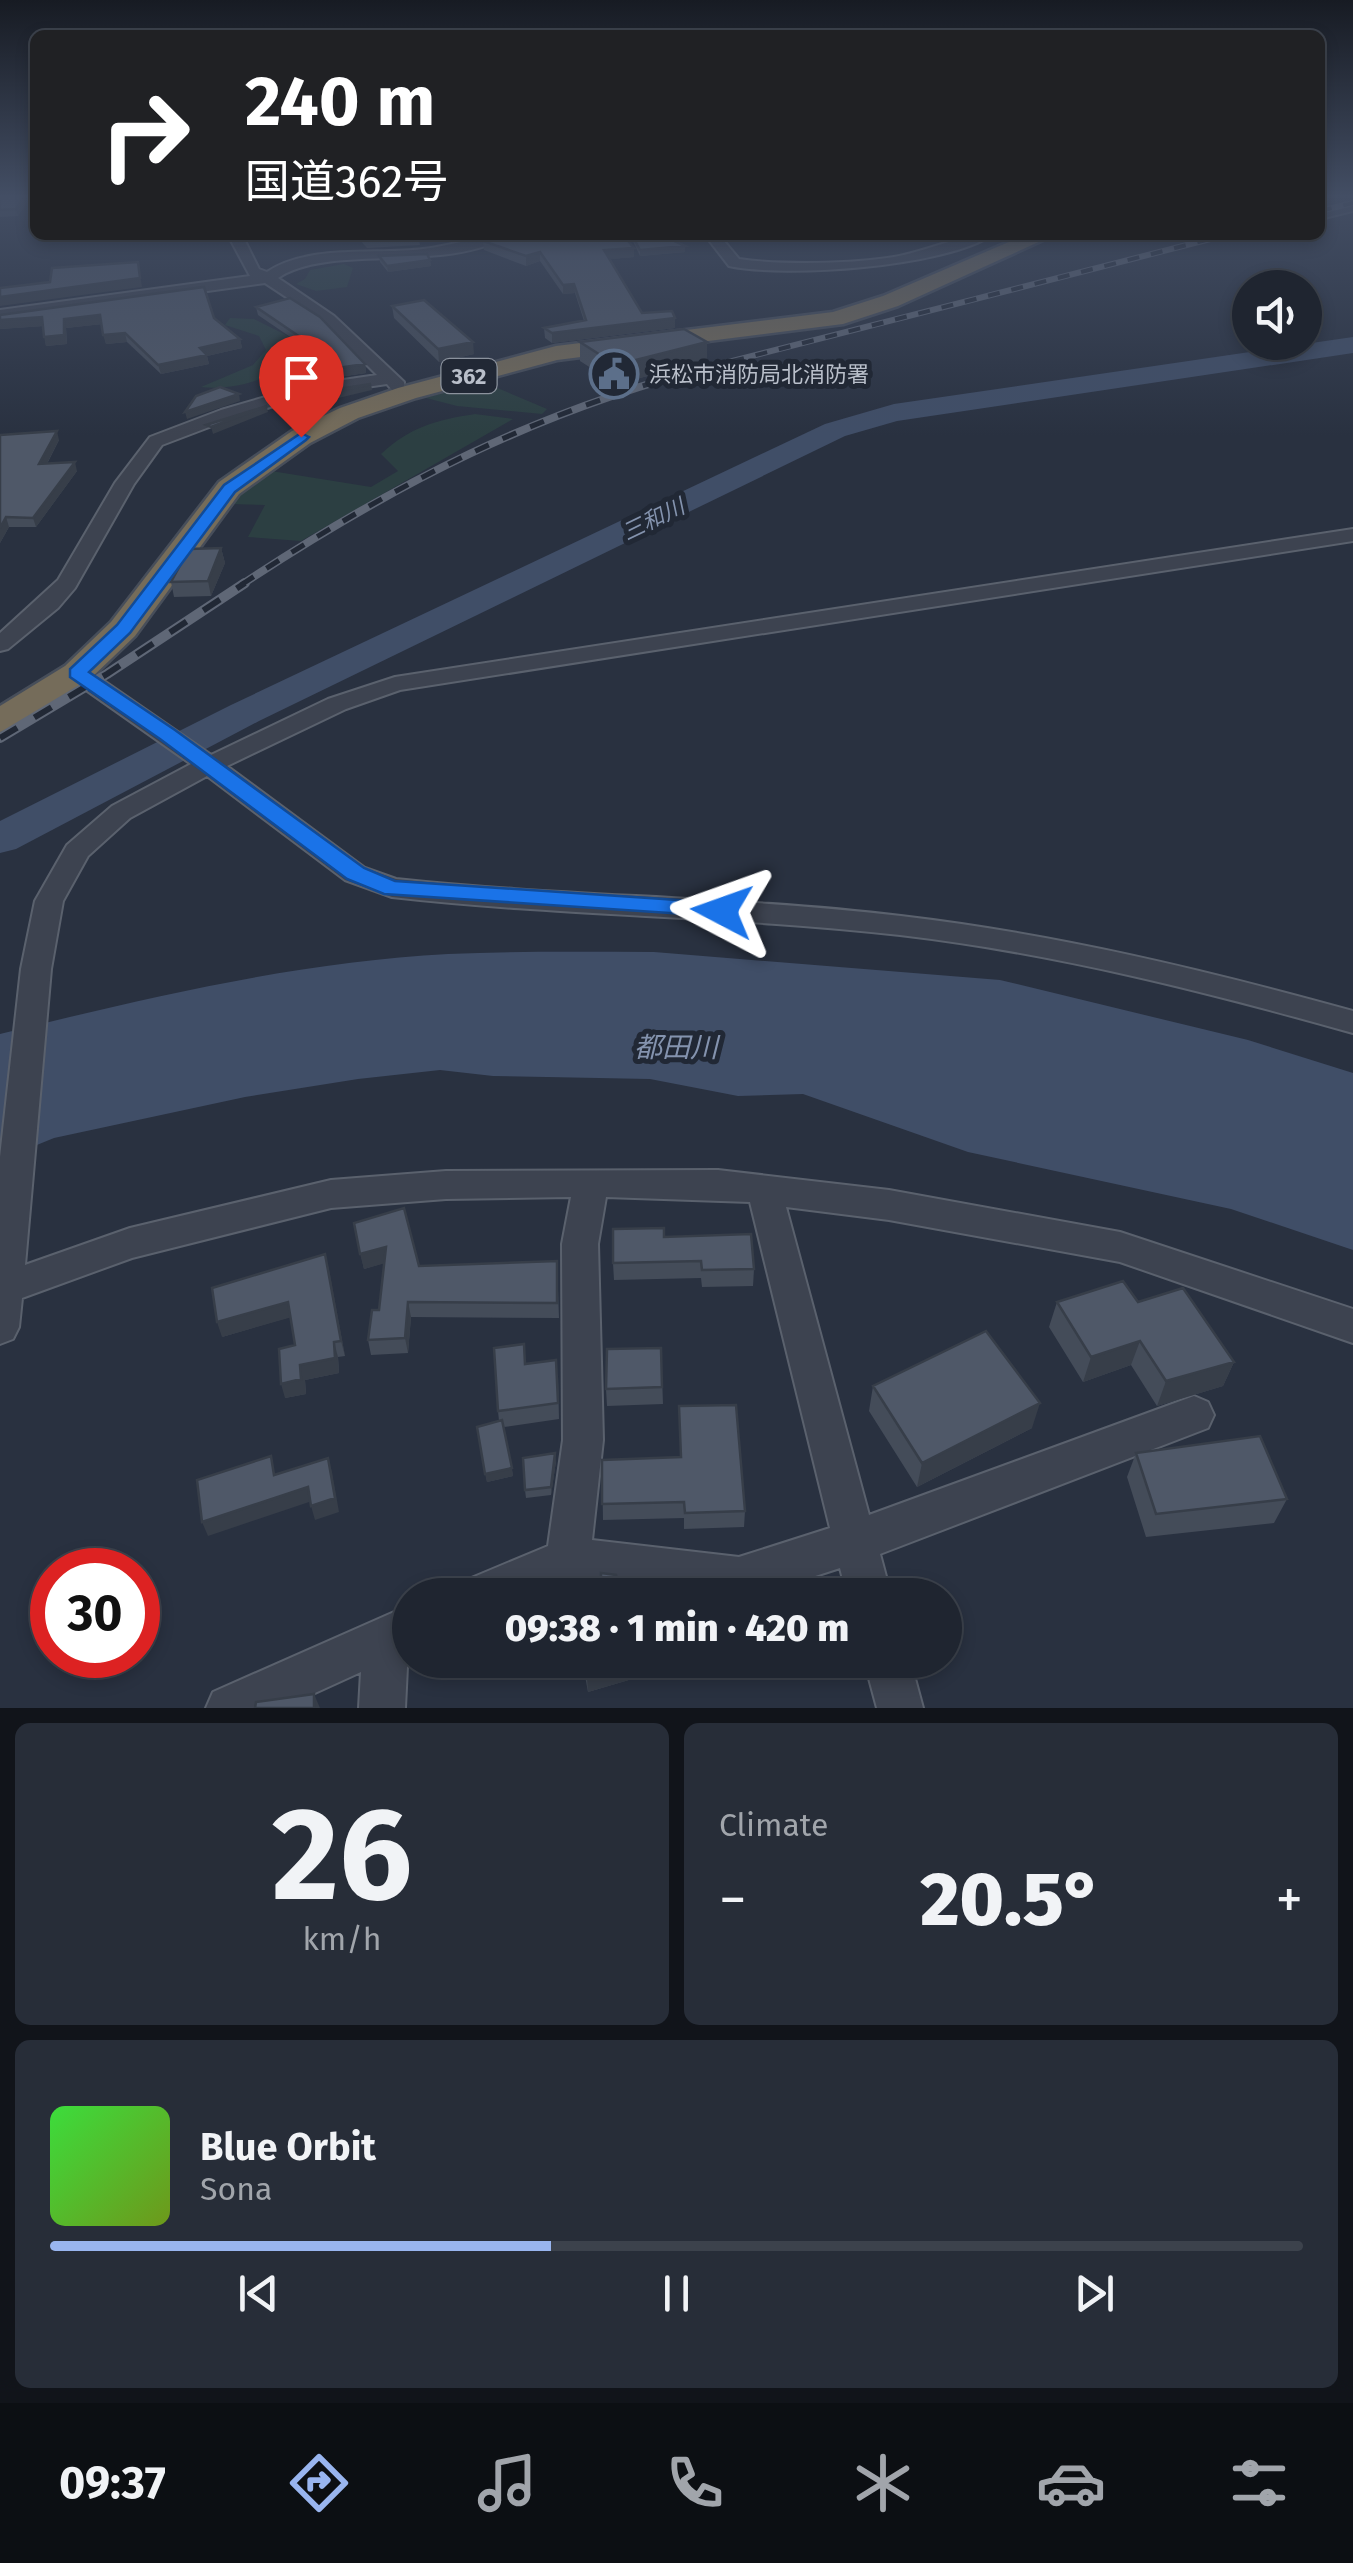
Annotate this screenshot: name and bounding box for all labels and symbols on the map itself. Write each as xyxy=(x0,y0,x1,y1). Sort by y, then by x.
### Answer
pin xyxy=(259,335,344,438)
public building icon: 浜松市消防局北消防署 xyxy=(588,348,640,400)
road number: 362 xyxy=(442,359,496,393)
place label: 浜松市消防局北消防署 xyxy=(649,361,869,388)
water label: 三和川 xyxy=(618,492,691,546)
position arrow xyxy=(670,859,774,963)
water label: 都田川 xyxy=(634,1031,721,1064)
speed limit sign: 30 xyxy=(30,1548,160,1678)

